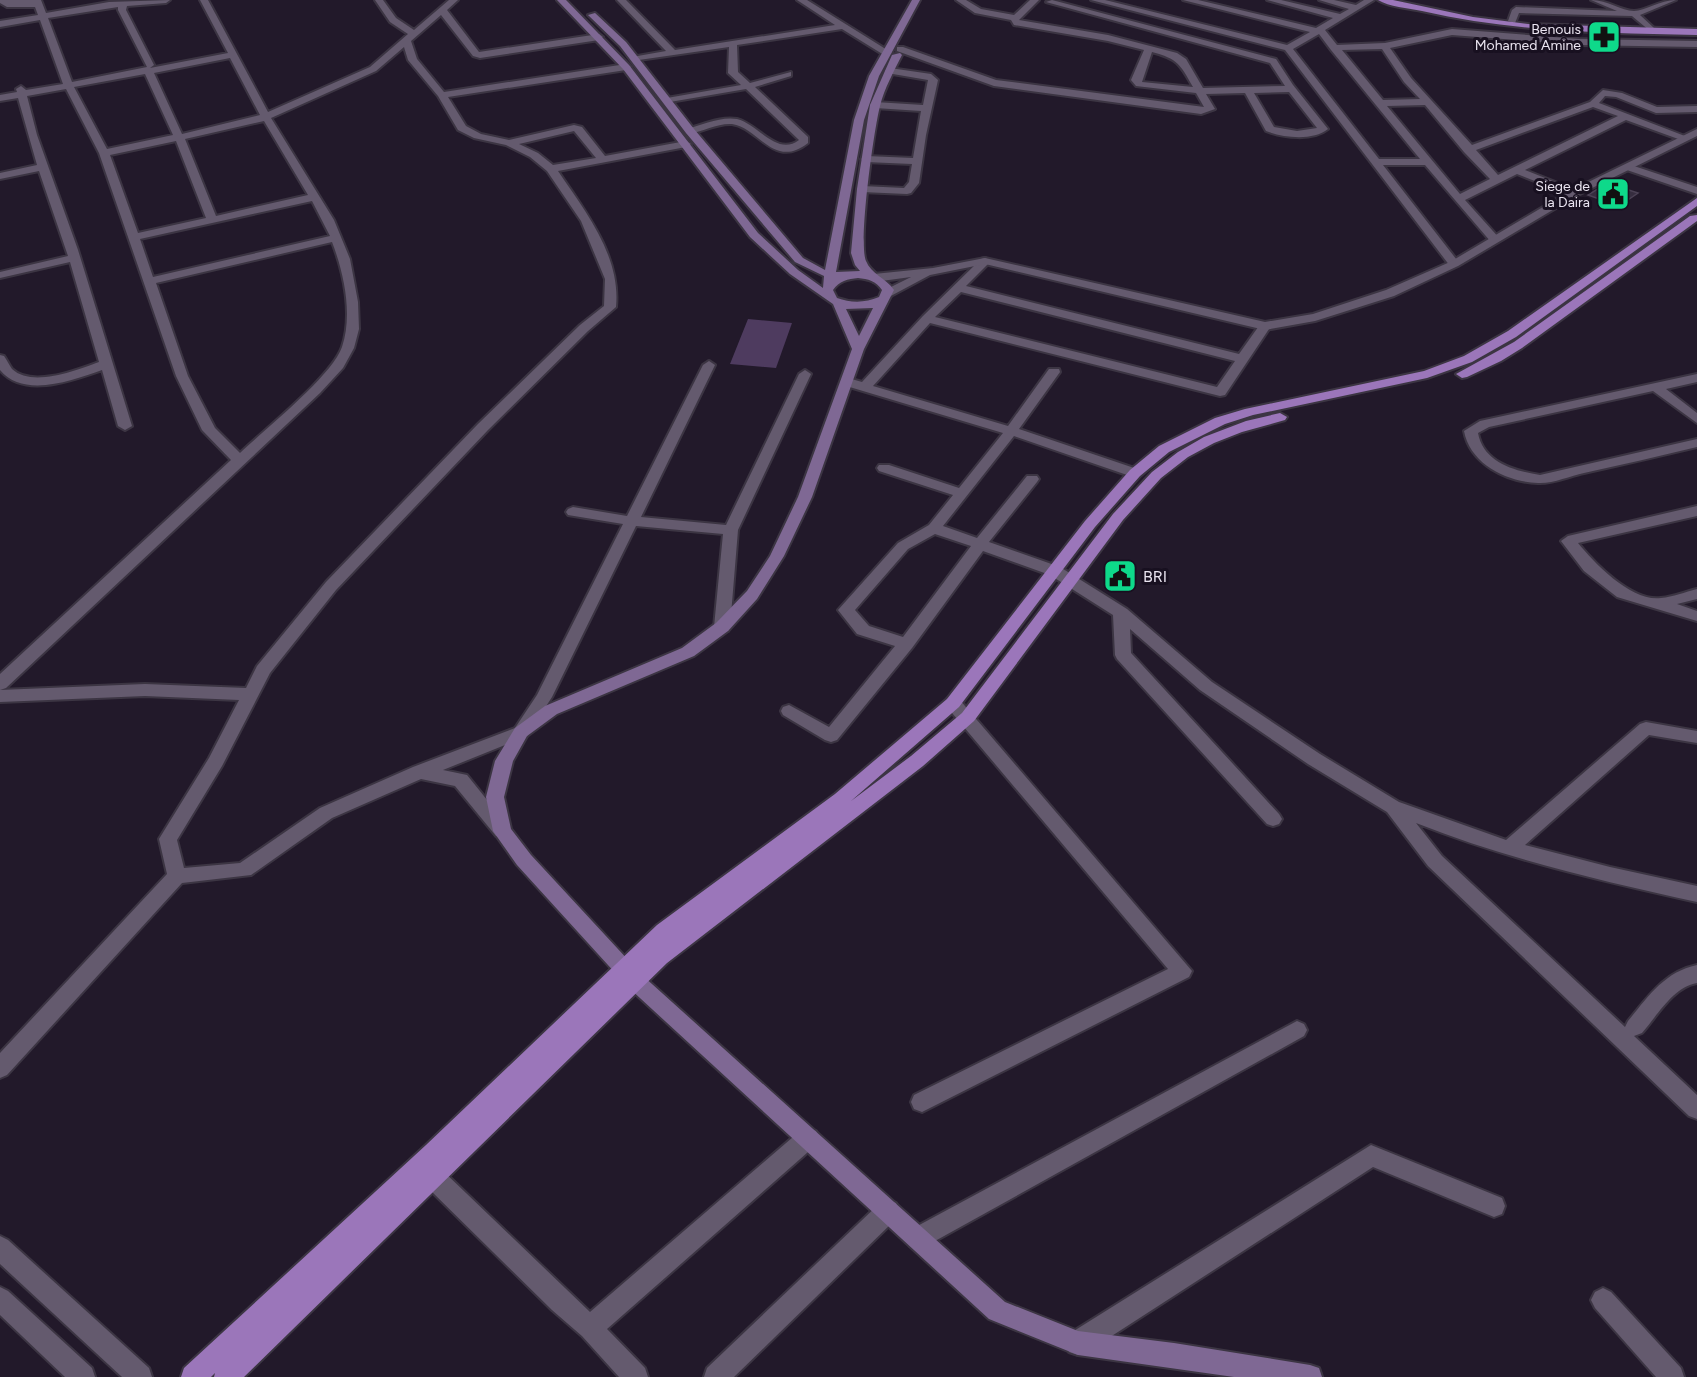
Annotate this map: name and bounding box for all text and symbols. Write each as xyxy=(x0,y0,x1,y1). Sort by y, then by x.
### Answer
pharmacy icon: Benouis Mohamed Amine xyxy=(1586,19,1622,55)
place label: Benouis Mohamed Amine xyxy=(1475,21,1581,54)
public building icon: Siege de la Daira xyxy=(1595,176,1631,212)
place label: Siege de la Daira xyxy=(1535,178,1590,211)
public building icon: BRI xyxy=(1102,558,1138,594)
place label: BRI xyxy=(1143,567,1167,586)

